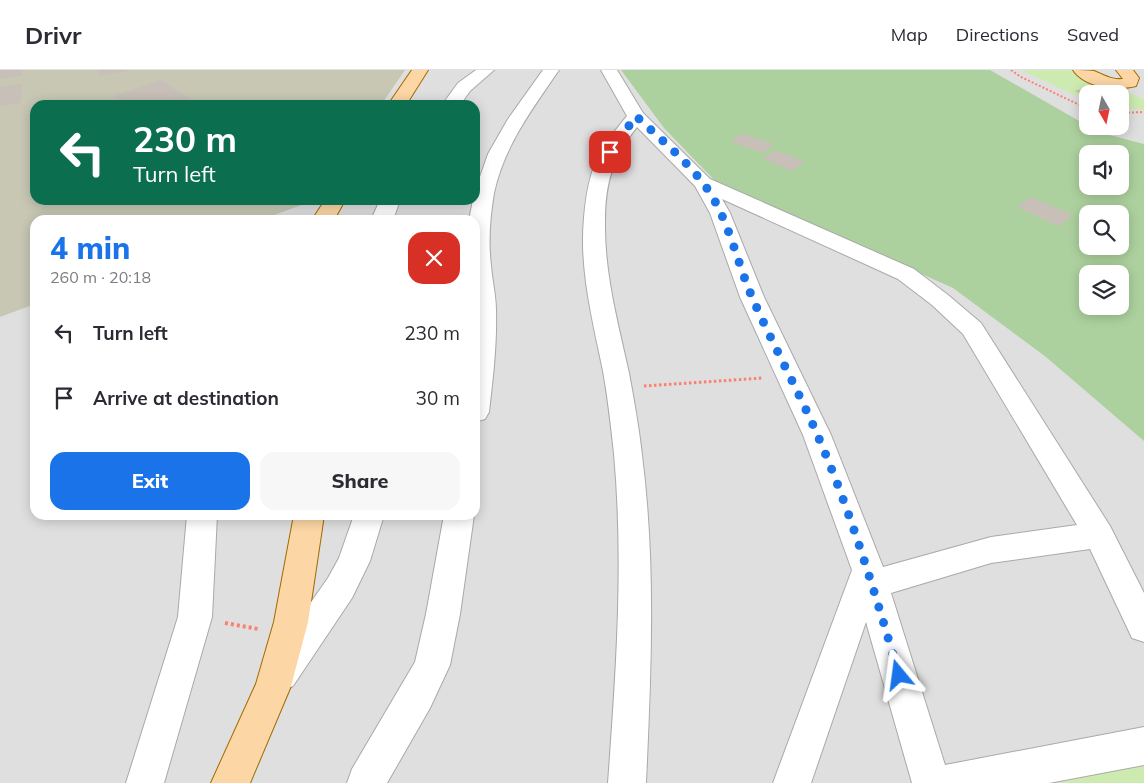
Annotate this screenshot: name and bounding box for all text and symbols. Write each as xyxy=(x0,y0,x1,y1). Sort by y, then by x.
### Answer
text: Drivr xyxy=(25,20,81,50)
text: Map xyxy=(891,23,928,46)
text: Directions xyxy=(956,23,1039,46)
text: Saved xyxy=(1067,23,1119,46)
north arrow xyxy=(1079,85,1129,135)
map controls xyxy=(1079,85,1129,315)
text: 230 m xyxy=(133,117,237,161)
icon: left xyxy=(50,120,115,185)
pin xyxy=(589,131,631,173)
icon: arrive xyxy=(596,138,624,166)
button: sound xyxy=(1079,145,1129,195)
text: Turn left xyxy=(133,160,216,188)
button: search xyxy=(1079,205,1129,255)
text: 4 min xyxy=(50,229,130,267)
button: close xyxy=(408,232,460,284)
button: layers xyxy=(1079,265,1129,315)
text: 260 m · 20:18 xyxy=(50,267,151,287)
icon: left xyxy=(50,319,78,347)
text: Turn left xyxy=(93,321,168,345)
text: 230 m xyxy=(404,321,460,345)
icon: arrive xyxy=(50,384,78,412)
text: Arrive at destination xyxy=(93,386,279,410)
text: 30 m xyxy=(416,386,460,410)
button: Exit xyxy=(50,452,250,510)
button: Share xyxy=(260,452,460,510)
position arrow xyxy=(872,648,924,700)

